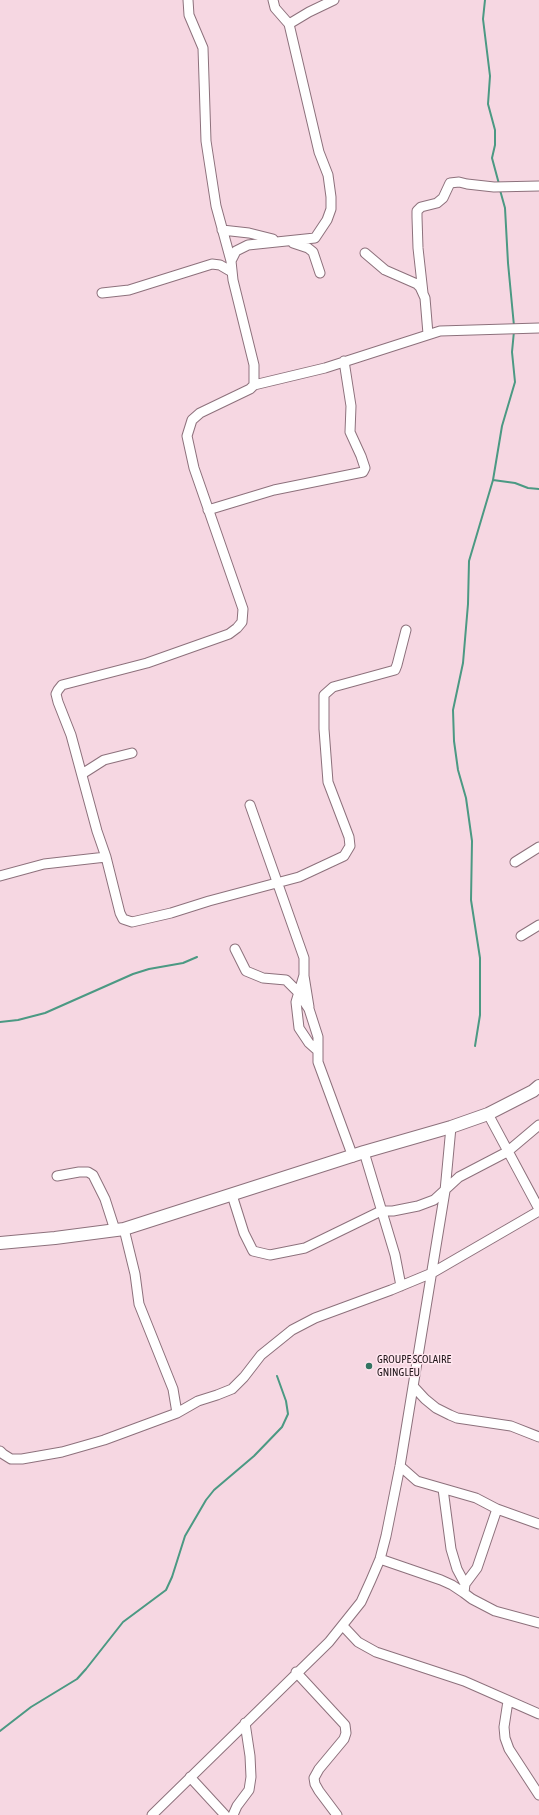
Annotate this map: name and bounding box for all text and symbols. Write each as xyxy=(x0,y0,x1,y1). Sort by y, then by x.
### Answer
place label: GROUPE SCOLAIRE GNINGLEU xyxy=(377,1353,451,1379)
marker: GROUPE SCOLAIRE GNINGLEU xyxy=(364,1361,374,1371)

